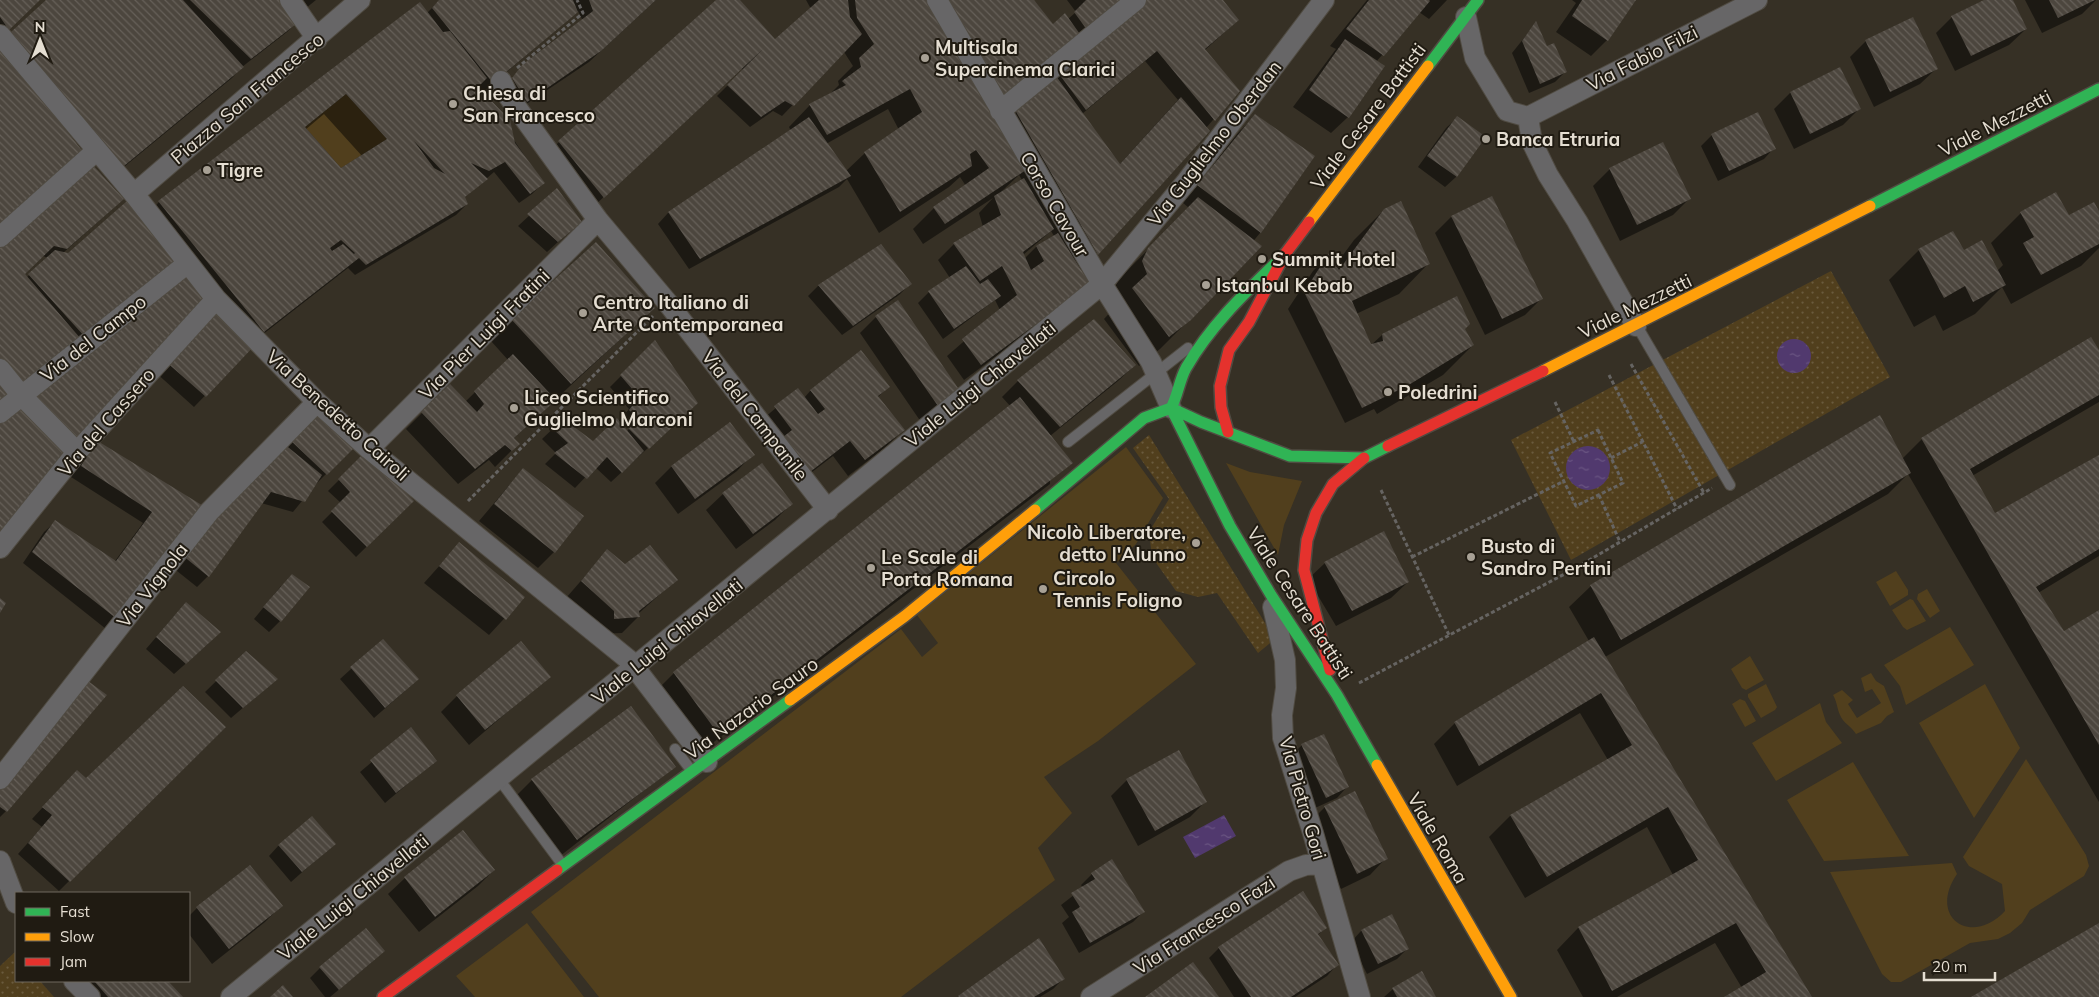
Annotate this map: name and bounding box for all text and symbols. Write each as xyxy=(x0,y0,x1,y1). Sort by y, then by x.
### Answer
north arrow xyxy=(15,15,65,65)
text: N xyxy=(35,18,45,36)
street label: Via Fabio Filzi xyxy=(1582,20,1702,96)
street label: Piazza San Francesco xyxy=(166,27,328,169)
place label: Multisala Supercinema Clarici xyxy=(935,35,1115,81)
street label: Viale Cesare Battisti xyxy=(1305,38,1431,194)
marker: Multisala Supercinema Clarici xyxy=(919,52,931,64)
street label: Via Guglielmo Oberdan xyxy=(1142,55,1286,231)
place label: Chiesa di San Francesco xyxy=(463,81,595,127)
street label: Viale Mezzetti xyxy=(1935,84,2055,162)
marker: Chiesa di San Francesco xyxy=(447,98,459,110)
place label: Banca Etruria xyxy=(1496,127,1620,151)
marker: Banca Etruria xyxy=(1480,133,1492,145)
street label: Corso Cavour xyxy=(1015,147,1095,261)
place label: Tigre xyxy=(217,158,263,182)
marker: Tigre xyxy=(201,164,213,176)
place label: Summit Hotel xyxy=(1272,247,1395,271)
marker: Summit Hotel xyxy=(1256,253,1268,265)
street label: Via Pier Luigi Fratini xyxy=(414,264,554,404)
street label: Viale Mezzetti xyxy=(1574,268,1696,344)
place label: Istanbul Kebab xyxy=(1216,273,1353,297)
marker: Istanbul Kebab xyxy=(1200,279,1212,291)
street label: Via del Campo xyxy=(35,289,151,387)
place label: Centro Italiano di Arte Contemporanea xyxy=(593,290,783,336)
marker: Centro Italiano di Arte Contemporanea xyxy=(577,307,589,319)
street label: Viale Luigi Chiavellati xyxy=(900,316,1060,452)
street label: Via Benedetto Cairoli xyxy=(261,344,415,486)
street label: Via del Campanile xyxy=(696,345,814,485)
street label: Via del Cassero xyxy=(52,363,160,481)
place label: Poledrini xyxy=(1398,380,1477,404)
place label: Liceo Scientifico Guglielmo Marconi xyxy=(524,385,693,431)
marker: Poledrini xyxy=(1382,386,1394,398)
marker: Liceo Scientifico Guglielmo Marconi xyxy=(508,402,520,414)
place label: Nicolò Liberatore, detto l'Alunno xyxy=(1027,520,1186,566)
street label: Viale Cesare Battisti xyxy=(1242,522,1358,684)
place label: Busto di Sandro Pertini xyxy=(1481,534,1611,580)
marker: Nicolò Liberatore, detto l'Alunno xyxy=(1190,537,1202,549)
street label: Via Vignola xyxy=(111,538,193,632)
place label: Le Scale di Porta Romana xyxy=(881,545,1013,591)
marker: Busto di Sandro Pertini xyxy=(1465,551,1477,563)
marker: Le Scale di Porta Romana xyxy=(865,562,877,574)
place label: Circolo Tennis Foligno xyxy=(1053,566,1183,612)
street label: Viale Luigi Chiavellati xyxy=(587,573,747,709)
marker: Circolo Tennis Foligno xyxy=(1037,583,1049,595)
street label: Via Nazario Sauro xyxy=(679,651,823,765)
street label: Via Pietro Gori xyxy=(1274,734,1332,862)
street label: Viale Roma xyxy=(1402,788,1474,888)
street label: Viale Luigi Chiavellati xyxy=(273,829,433,965)
street label: Via Francesco Fazi xyxy=(1129,870,1279,980)
legend xyxy=(15,892,190,982)
text: Fast xyxy=(60,902,90,921)
text: Slow xyxy=(60,927,94,946)
scale bar xyxy=(1924,950,1995,982)
text: Jam xyxy=(60,952,87,971)
text: 20 m xyxy=(1932,957,1967,976)

